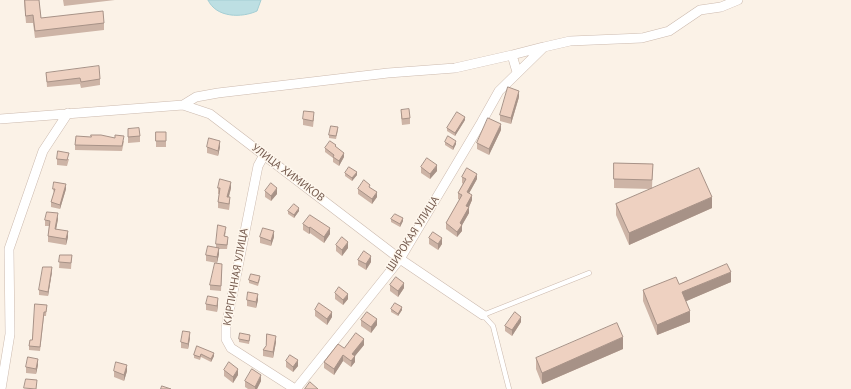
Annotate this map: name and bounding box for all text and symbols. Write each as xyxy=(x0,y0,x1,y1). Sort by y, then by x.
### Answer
street label: УЛИЦА ХИМИКОВ xyxy=(249,141,327,205)
street label: ШИРОКАЯ УЛИЦА xyxy=(384,194,442,274)
street label: КИРПИЧНАЯ УЛИЦА xyxy=(221,227,251,327)

